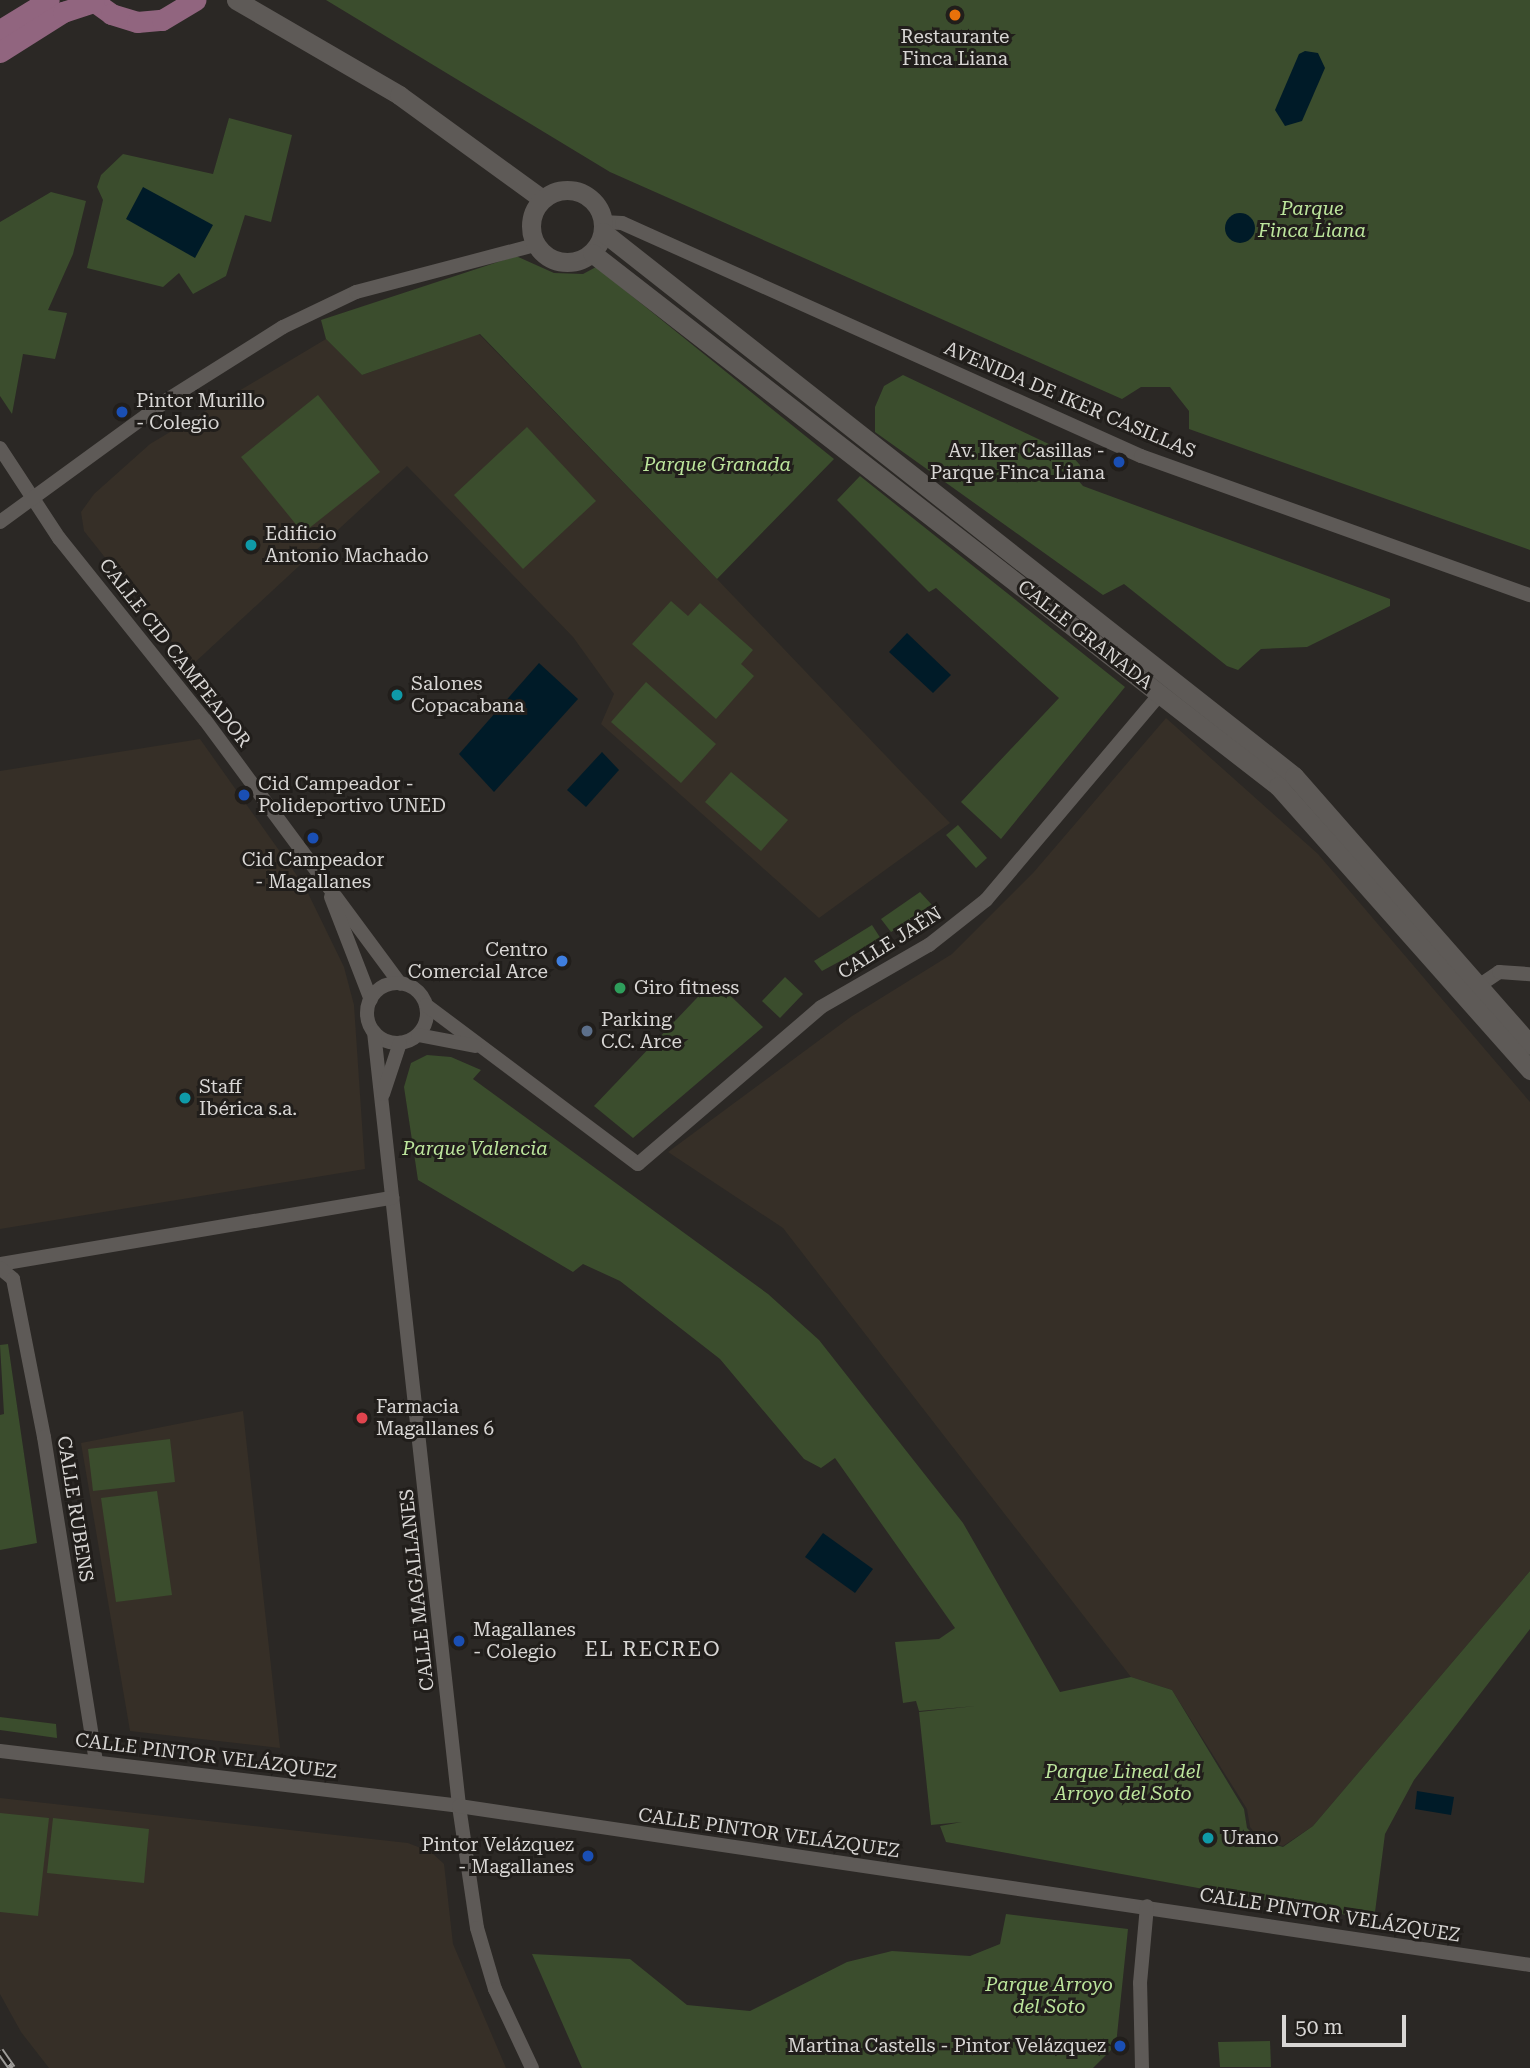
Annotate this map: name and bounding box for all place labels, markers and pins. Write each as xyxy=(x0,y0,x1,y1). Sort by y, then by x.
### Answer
marker: Restaurante Finca Liana xyxy=(947,7,963,23)
place label: Restaurante Finca Liana xyxy=(901,26,1009,70)
place label: Pintor Murillo - Colegio xyxy=(136,390,265,434)
marker: Pintor Murillo - Colegio xyxy=(114,404,130,420)
place label: Av. Iker Casillas - Parque Finca Liana xyxy=(930,440,1105,484)
marker: Av. Iker Casillas - Parque Finca Liana xyxy=(1111,454,1127,470)
place label: Edificio Antonio Machado xyxy=(265,523,429,567)
marker: Edificio Antonio Machado xyxy=(243,537,259,553)
place label: Salones Copacabana xyxy=(411,673,525,717)
marker: Salones Copacabana xyxy=(389,687,405,703)
place label: Cid Campeador - Polideportivo UNED xyxy=(258,773,446,817)
marker: Cid Campeador - Polideportivo UNED xyxy=(236,787,252,803)
marker: Cid Campeador - Magallanes xyxy=(305,830,321,846)
place label: Cid Campeador - Magallanes xyxy=(242,849,384,893)
place label: Centro Comercial Arce xyxy=(408,939,548,983)
marker: Centro Comercial Arce xyxy=(554,953,570,969)
place label: Giro fitness xyxy=(634,977,739,999)
marker: Giro fitness xyxy=(612,980,628,996)
place label: Parking C.C. Arce xyxy=(601,1009,682,1053)
marker: Parking C.C. Arce xyxy=(579,1023,595,1039)
place label: Staff Ibérica s.a. xyxy=(199,1076,297,1120)
marker: Staff Ibérica s.a. xyxy=(177,1090,193,1106)
place label: Farmacia Magallanes 6 xyxy=(376,1396,494,1440)
marker: Farmacia Magallanes 6 xyxy=(354,1410,370,1426)
place label: Magallanes - Colegio xyxy=(473,1619,576,1663)
marker: Magallanes - Colegio xyxy=(451,1633,467,1649)
place label: Urano xyxy=(1222,1827,1279,1849)
marker: Urano xyxy=(1200,1830,1216,1846)
place label: Pintor Velázquez - Magallanes xyxy=(421,1834,574,1878)
marker: Pintor Velázquez - Magallanes xyxy=(580,1848,596,1864)
place label: Martina Castells - Pintor Velázquez xyxy=(788,2035,1106,2057)
marker: Martina Castells - Pintor Velázquez xyxy=(1112,2038,1128,2054)

